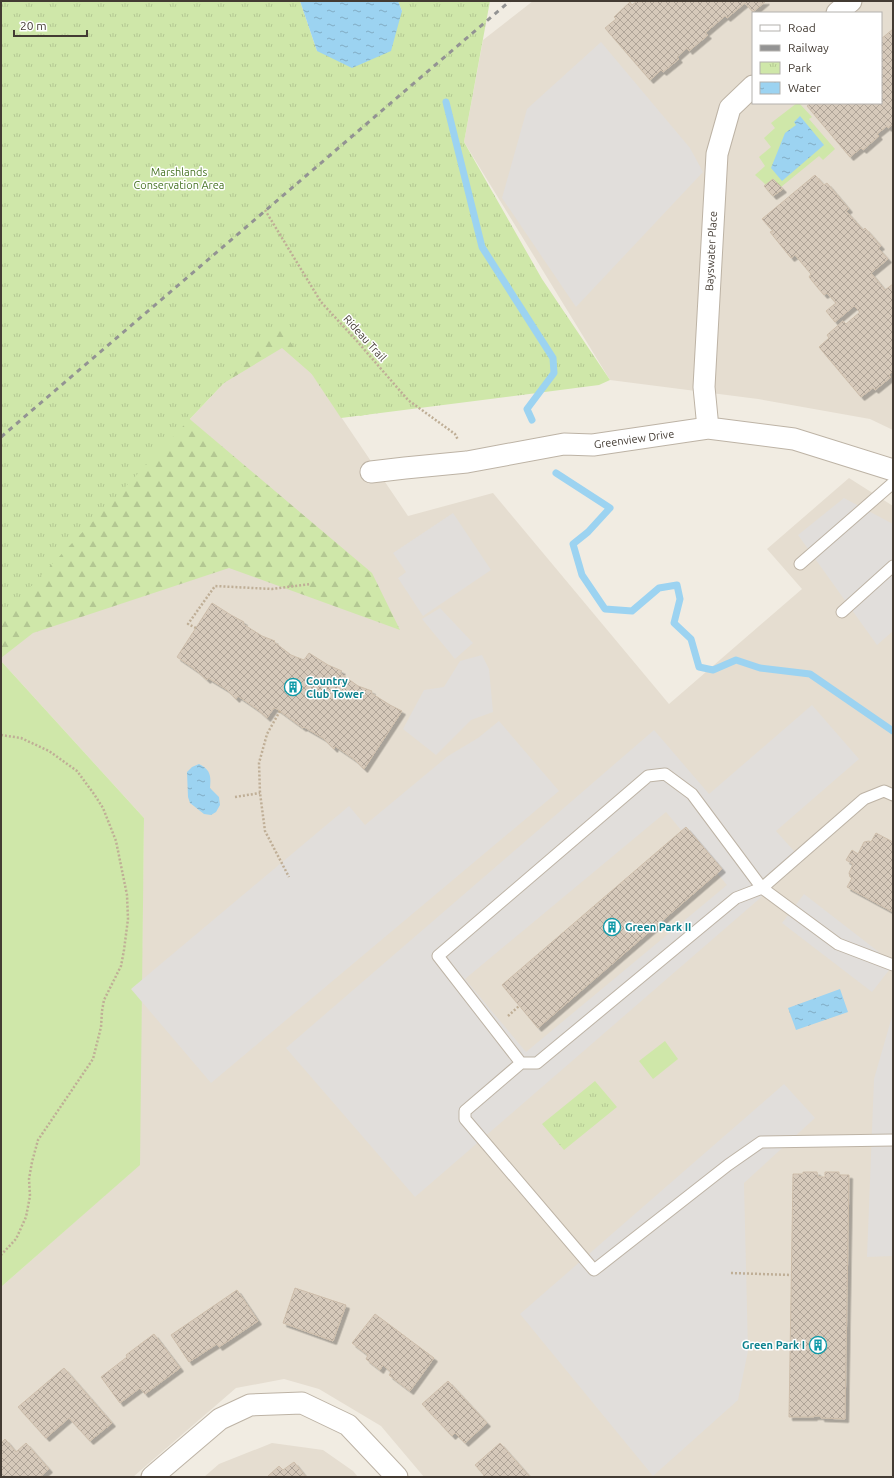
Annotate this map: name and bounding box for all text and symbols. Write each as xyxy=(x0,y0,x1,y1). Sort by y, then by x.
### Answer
scale bar xyxy=(14,12,87,38)
legend xyxy=(752,12,882,104)
text: 20 m xyxy=(20,19,47,32)
text: Road xyxy=(788,21,816,34)
text: Railway xyxy=(788,41,829,54)
text: Park xyxy=(788,61,812,74)
text: Water xyxy=(788,81,821,94)
park label: Marshlands Conservation Area xyxy=(134,166,224,191)
street label: Bayswater Place xyxy=(703,211,719,291)
street label: Rideau Trail xyxy=(341,313,389,364)
street label: Greenview Drive xyxy=(593,427,675,451)
place label: Country Club Tower xyxy=(306,675,364,700)
building icon: Country Club Tower xyxy=(283,677,303,697)
building icon: Green Park II xyxy=(602,917,622,937)
place label: Green Park II xyxy=(625,921,691,933)
building icon: Green Park I xyxy=(808,1335,828,1355)
place label: Green Park I xyxy=(742,1339,805,1351)

